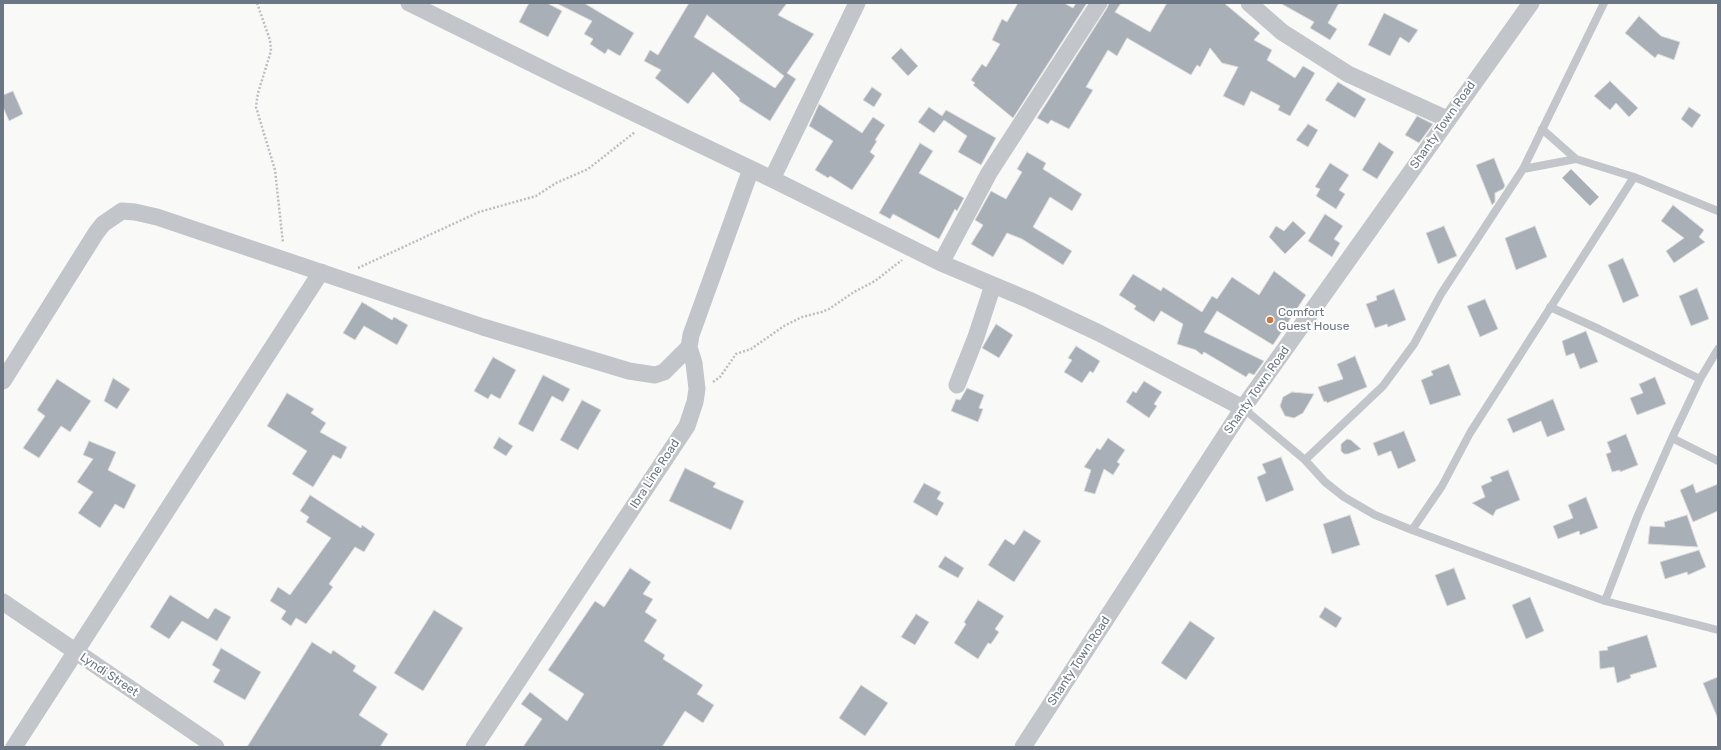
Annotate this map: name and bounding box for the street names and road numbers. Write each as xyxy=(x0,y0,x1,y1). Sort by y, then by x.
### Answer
street label: Shanty Town Road xyxy=(1407,78,1479,172)
street label: Shanty Town Road xyxy=(1221,343,1293,437)
street label: Ibra Line Road xyxy=(627,437,683,511)
street label: Shanty Town Road xyxy=(1045,614,1113,708)
street label: Lyndi Street xyxy=(77,650,141,700)

